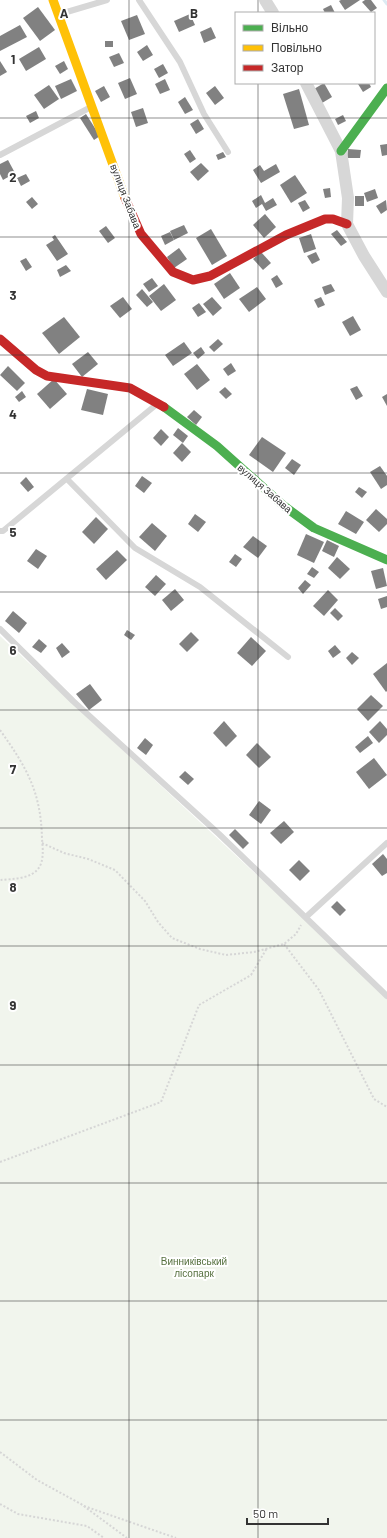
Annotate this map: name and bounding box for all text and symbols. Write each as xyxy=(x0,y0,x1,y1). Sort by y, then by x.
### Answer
text: A xyxy=(60,5,69,21)
text: B xyxy=(190,5,198,21)
legend xyxy=(235,12,375,84)
text: Вільно xyxy=(271,20,309,34)
text: Повільно xyxy=(271,40,322,54)
text: 1 xyxy=(11,51,15,67)
text: Затор xyxy=(271,60,304,75)
street label: вулиця Забава xyxy=(108,162,144,230)
text: 2 xyxy=(9,169,17,185)
text: 3 xyxy=(9,287,17,303)
text: 4 xyxy=(9,406,17,422)
street label: вулиця Забава xyxy=(235,461,295,515)
text: 5 xyxy=(9,524,17,540)
text: 6 xyxy=(10,642,17,658)
text: 7 xyxy=(10,761,17,777)
text: 8 xyxy=(9,879,17,895)
text: 9 xyxy=(10,997,17,1013)
park label: Винниківський лісопарк xyxy=(161,1255,227,1279)
scale bar xyxy=(247,1500,328,1526)
text: 50 m xyxy=(253,1506,278,1520)

